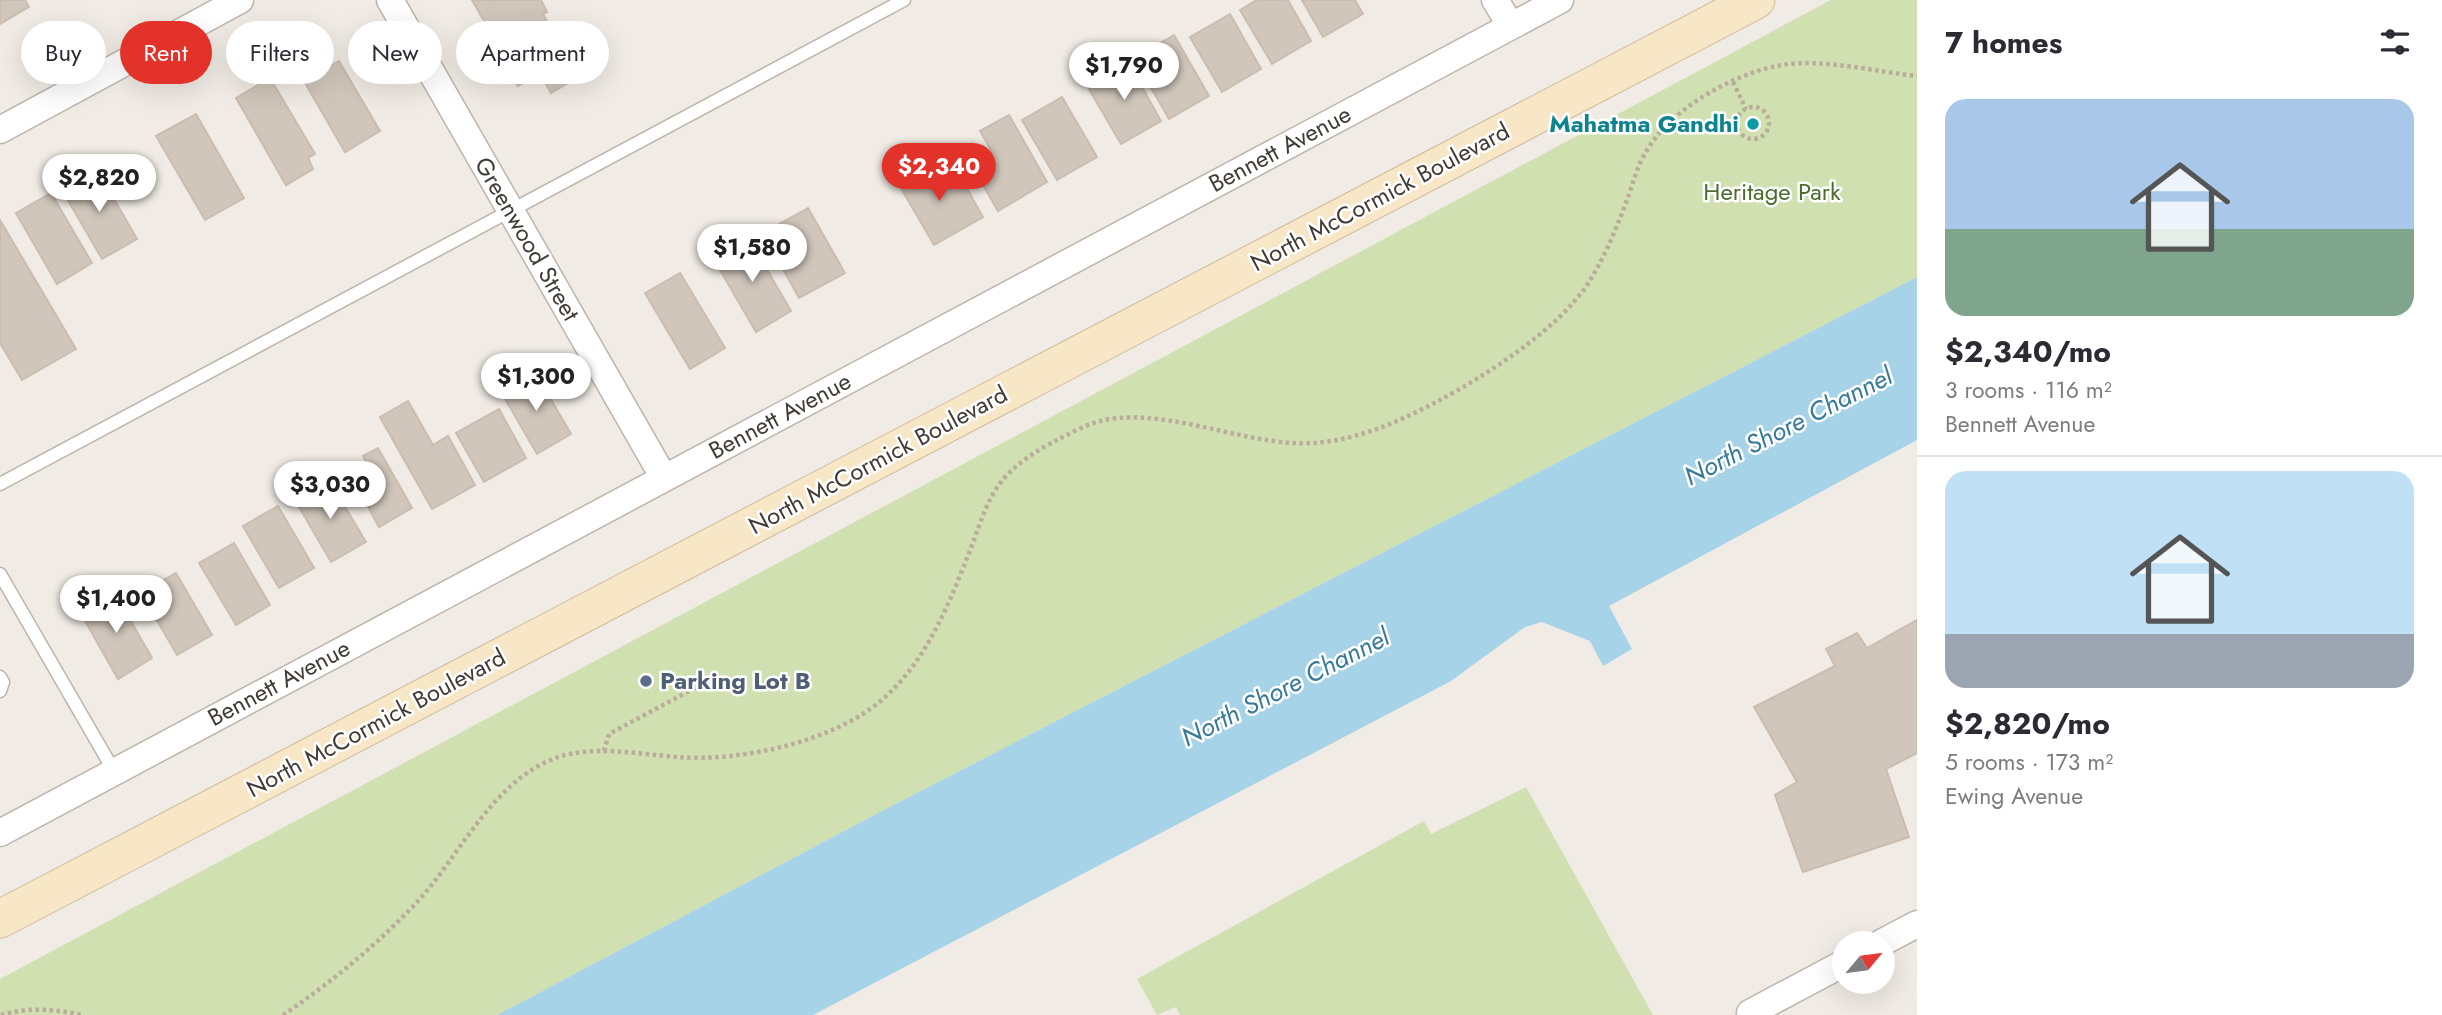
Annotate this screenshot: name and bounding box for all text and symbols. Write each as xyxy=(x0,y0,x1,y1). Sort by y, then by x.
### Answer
chip: Buy xyxy=(21,21,106,84)
chip: Rent xyxy=(120,21,212,84)
chip: Filters xyxy=(226,21,334,84)
chip: New xyxy=(348,21,442,84)
chip: Apartment xyxy=(456,21,609,84)
text: 7 homes xyxy=(1945,21,2062,64)
icon: filters xyxy=(2376,23,2414,61)
pin: $1,790 xyxy=(1067,42,1181,102)
text: $1,790 xyxy=(1085,48,1163,82)
street label: Bennett Avenue xyxy=(1202,96,1357,201)
place label: Mahatma Gandhi xyxy=(1549,106,1739,141)
street label: North McCormick Boulevard xyxy=(1244,113,1516,280)
marker: Mahatma Gandhi xyxy=(1745,116,1761,132)
pin: $2,340 xyxy=(882,144,996,203)
icon: home xyxy=(2117,144,2243,270)
text: $2,340 xyxy=(898,149,980,183)
street label: Greenwood Street xyxy=(466,150,589,327)
pin: $2,820 xyxy=(42,154,156,214)
text: $2,820 xyxy=(58,160,140,194)
park label: Heritage Park xyxy=(1703,174,1841,209)
pin: $1,580 xyxy=(695,224,809,284)
text: $1,580 xyxy=(713,230,791,264)
text: $2,340/mo xyxy=(1945,330,2111,373)
pin: $1,300 xyxy=(479,354,593,413)
water label: North Shore Channel xyxy=(1677,356,1900,495)
text: $1,300 xyxy=(497,359,575,393)
street label: Bennett Avenue xyxy=(702,363,857,468)
text: 3 rooms · 116 m² xyxy=(1945,373,2112,407)
street label: North McCormick Boulevard xyxy=(742,376,1014,543)
text: Bennett Avenue xyxy=(1945,407,2095,441)
pin: $3,030 xyxy=(273,462,387,521)
text: $3,030 xyxy=(290,467,370,501)
icon: home xyxy=(2117,516,2243,642)
pin: $1,400 xyxy=(59,576,173,635)
text: $1,400 xyxy=(76,581,156,615)
water label: North Shore Channel xyxy=(1174,617,1397,756)
street label: Bennett Avenue xyxy=(201,630,356,735)
street label: North McCormick Boulevard xyxy=(240,639,512,806)
place label: Parking Lot B xyxy=(660,663,811,698)
marker: Parking Lot B xyxy=(638,673,654,689)
text: $2,820/mo xyxy=(1945,702,2110,745)
text: 5 rooms · 173 m² xyxy=(1945,745,2113,779)
text: Ewing Avenue xyxy=(1945,779,2083,813)
north arrow xyxy=(1832,931,1895,994)
map controls xyxy=(1832,931,1895,994)

